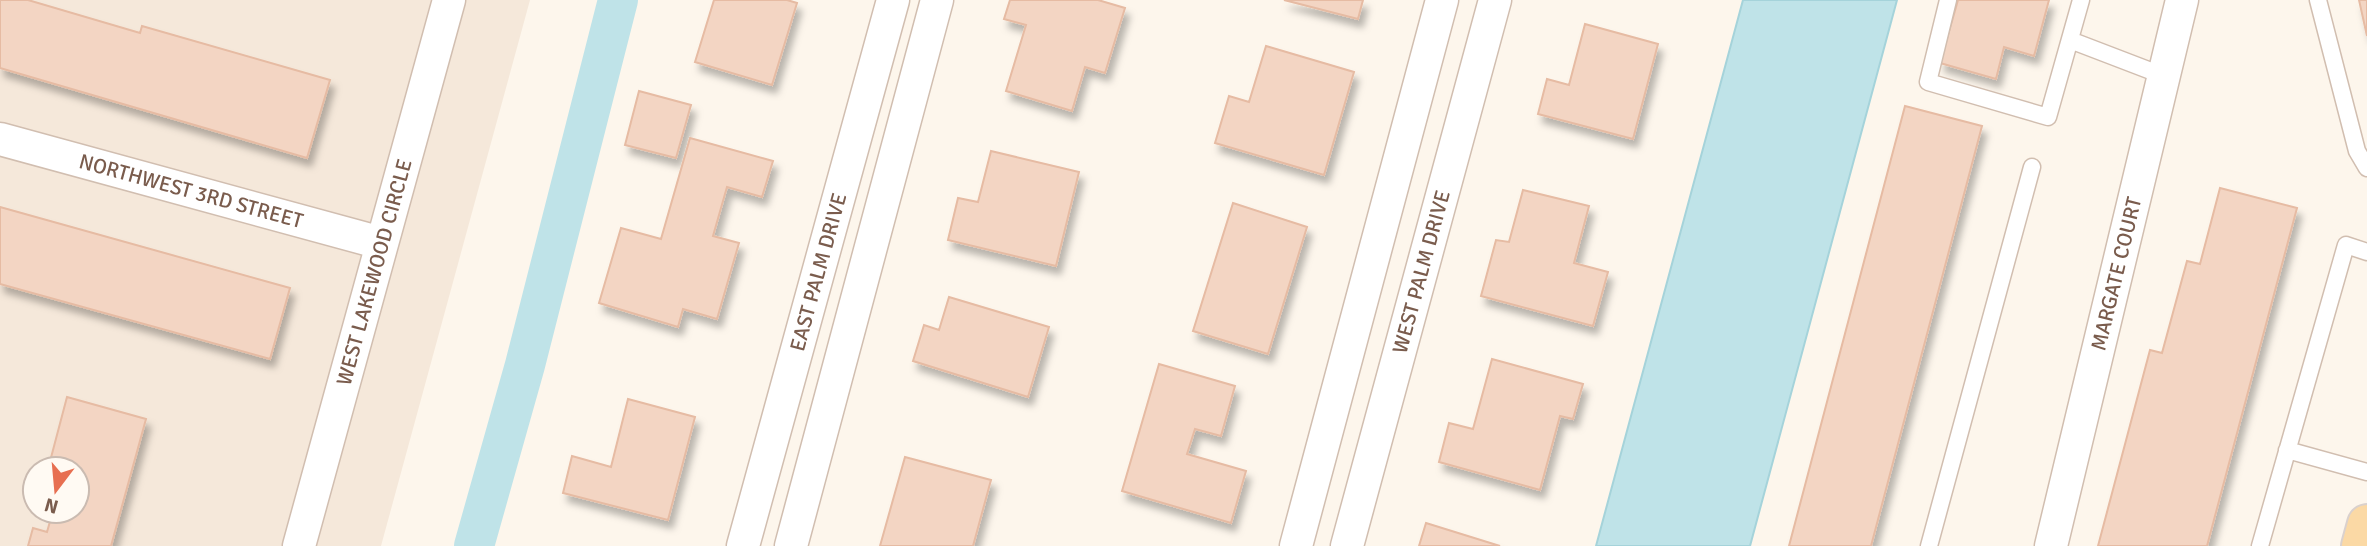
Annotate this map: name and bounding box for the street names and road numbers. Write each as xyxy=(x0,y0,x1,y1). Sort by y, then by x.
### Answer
street label: NORTHWEST 3RD STREET xyxy=(76,148,307,234)
street label: WEST LAKEWOOD CIRCLE xyxy=(331,156,418,388)
street label: WEST PALM DRIVE xyxy=(1387,187,1456,356)
street label: EAST PALM DRIVE xyxy=(784,190,852,354)
street label: MARGATE COURT xyxy=(2085,194,2147,353)

